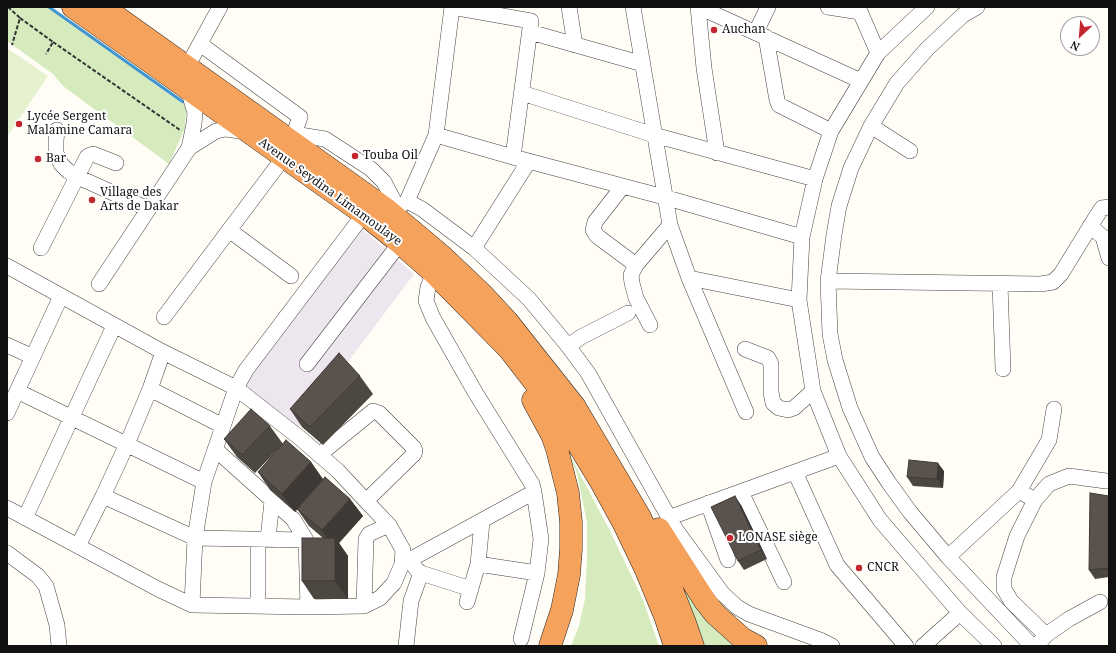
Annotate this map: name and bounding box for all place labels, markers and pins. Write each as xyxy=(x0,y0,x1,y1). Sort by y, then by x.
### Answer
place label: Auchan xyxy=(722,23,766,37)
marker: Auchan xyxy=(709,25,719,35)
place label: Lycée Sergent Malamine Camara xyxy=(27,110,132,138)
marker: Lycée Sergent Malamine Camara xyxy=(14,119,24,129)
place label: Touba Oil xyxy=(363,149,418,163)
marker: Touba Oil xyxy=(350,151,360,161)
place label: Bar xyxy=(46,152,66,166)
marker: Bar xyxy=(33,154,43,164)
place label: Village des Arts de Dakar xyxy=(100,186,179,214)
marker: Village des Arts de Dakar xyxy=(87,195,97,205)
place label: LONASE siège xyxy=(738,531,818,545)
marker: LONASE siège xyxy=(725,533,735,543)
place label: CNCR xyxy=(867,561,899,575)
marker: CNCR xyxy=(854,563,864,573)

